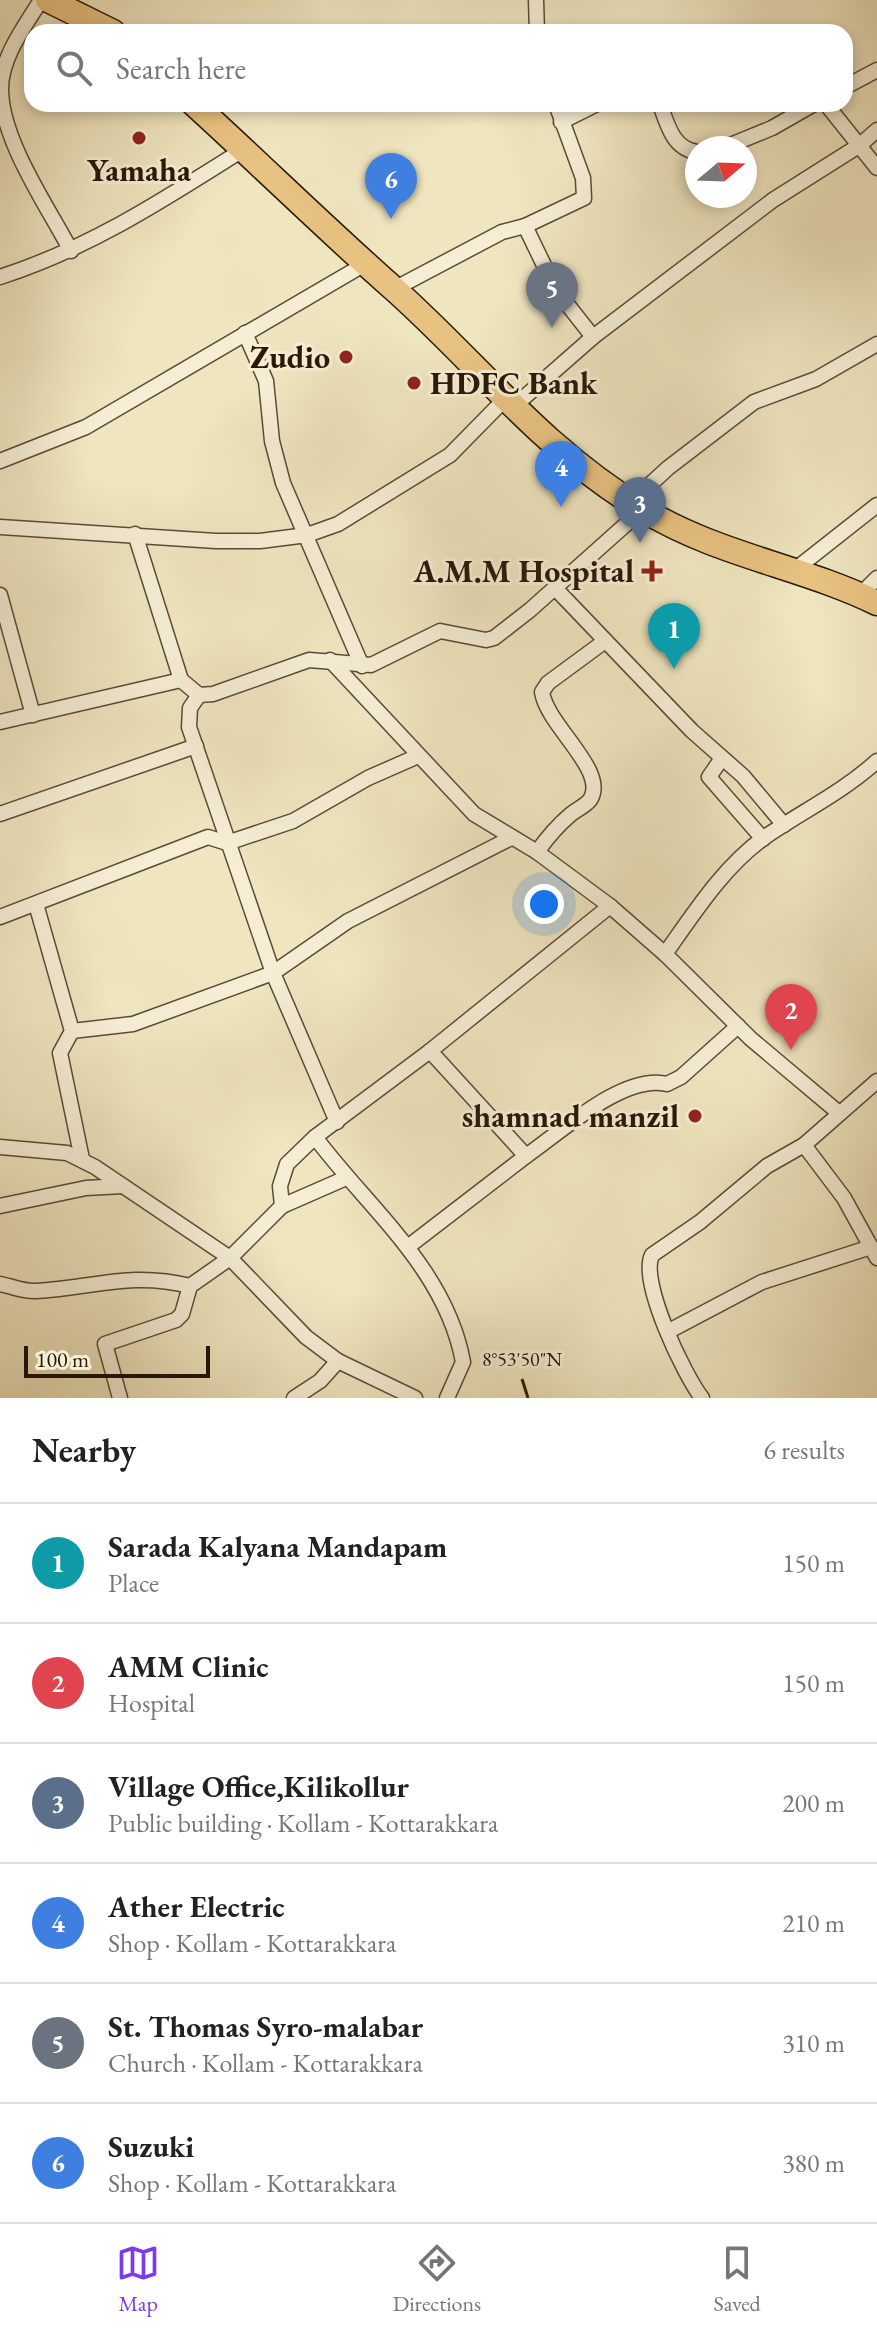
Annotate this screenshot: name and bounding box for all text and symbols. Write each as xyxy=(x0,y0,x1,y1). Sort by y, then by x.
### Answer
search box xyxy=(24,24,853,112)
icon: search xyxy=(52,46,96,90)
text: Search here xyxy=(116,49,246,88)
marker: Yamaha xyxy=(130,129,148,147)
north arrow xyxy=(685,136,757,208)
place label: Yamaha xyxy=(87,149,192,191)
pin: 6 xyxy=(365,153,417,219)
pin: 5 xyxy=(526,262,578,328)
place label: Zudio xyxy=(250,336,330,378)
marker: Zudio xyxy=(337,348,355,366)
place label: HDFC Bank xyxy=(430,362,598,404)
marker: HDFC Bank xyxy=(405,374,423,392)
pin: 4 xyxy=(535,441,587,507)
pin: 3 xyxy=(614,477,666,543)
place label: A.M.M Hospital xyxy=(412,550,634,592)
marker: A.M.M Hospital xyxy=(641,560,663,582)
pin: 1 xyxy=(648,603,700,669)
your location xyxy=(524,884,564,924)
pin: 2 xyxy=(765,984,817,1050)
place label: shamnad manzil xyxy=(462,1095,679,1137)
marker: shamnad manzil xyxy=(686,1107,704,1125)
scale bar xyxy=(24,1342,210,1378)
text: 100 m xyxy=(36,1345,89,1374)
text: 8°53'50"N xyxy=(482,1346,562,1372)
text: Nearby xyxy=(32,1428,136,1472)
text: 6 results xyxy=(764,1433,845,1467)
text: Sarada Kalyana Mandapam xyxy=(108,1527,447,1566)
text: 1 xyxy=(51,1546,65,1580)
text: 150 m xyxy=(782,1546,845,1580)
text: Place xyxy=(108,1566,159,1600)
text: AMM Clinic xyxy=(108,1647,269,1686)
text: 2 xyxy=(51,1666,65,1700)
text: 150 m xyxy=(782,1666,845,1700)
text: Hospital xyxy=(108,1686,195,1720)
text: Village Office,Kilikollur xyxy=(108,1767,409,1806)
text: 3 xyxy=(51,1786,65,1820)
text: 200 m xyxy=(782,1786,845,1820)
text: Public building · Kollam - Kottarakkara xyxy=(108,1806,498,1840)
text: Ather Electric xyxy=(108,1887,285,1926)
text: 4 xyxy=(51,1906,65,1940)
text: 210 m xyxy=(782,1906,845,1940)
text: Shop · Kollam - Kottarakkara xyxy=(108,1926,396,1960)
text: St. Thomas Syro-malabar xyxy=(108,2007,423,2046)
text: 5 xyxy=(51,2026,65,2060)
text: 310 m xyxy=(782,2026,845,2060)
text: Church · Kollam - Kottarakkara xyxy=(108,2046,423,2080)
text: Suzuki xyxy=(108,2127,194,2166)
text: 6 xyxy=(51,2146,65,2180)
text: 380 m xyxy=(782,2146,845,2180)
text: Shop · Kollam - Kottarakkara xyxy=(108,2166,396,2200)
tab: Map xyxy=(116,2241,160,2318)
tab: Directions xyxy=(393,2241,481,2318)
tab: Saved xyxy=(714,2241,761,2318)

